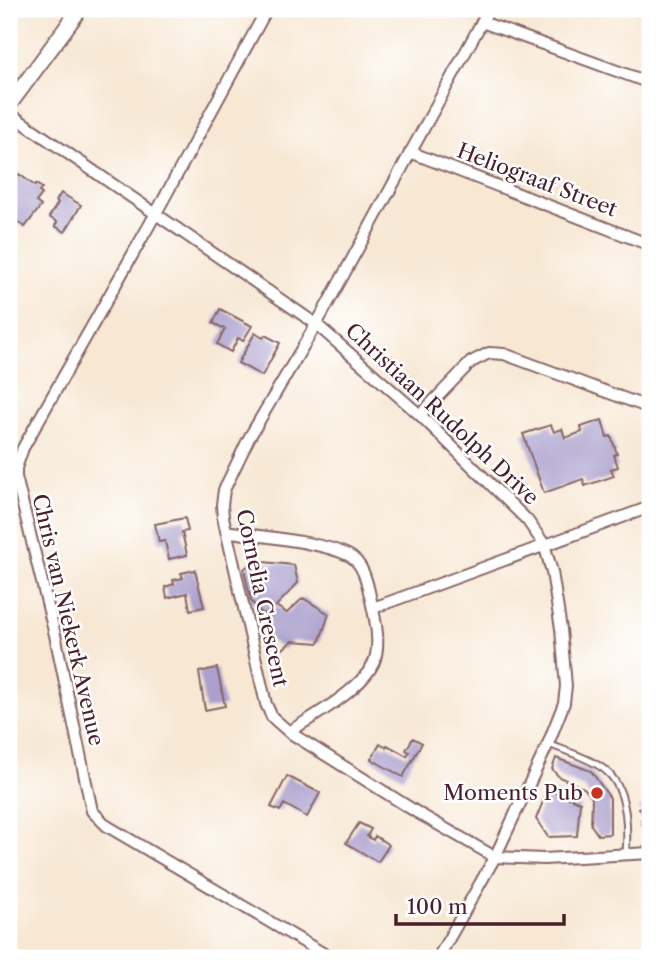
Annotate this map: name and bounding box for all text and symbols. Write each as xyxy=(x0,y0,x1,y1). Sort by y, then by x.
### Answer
street label: Heliograaf Street xyxy=(454,138,621,222)
street label: Christiaan Rudolph Drive xyxy=(341,318,544,510)
street label: Chris van Niekerk Avenue xyxy=(27,492,110,748)
street label: Cornelia Crescent xyxy=(231,507,294,690)
place label: Moments Pub xyxy=(443,780,583,805)
marker: Moments Pub xyxy=(589,785,605,801)
scale bar xyxy=(396,883,564,927)
text: 100 m xyxy=(407,894,468,919)

